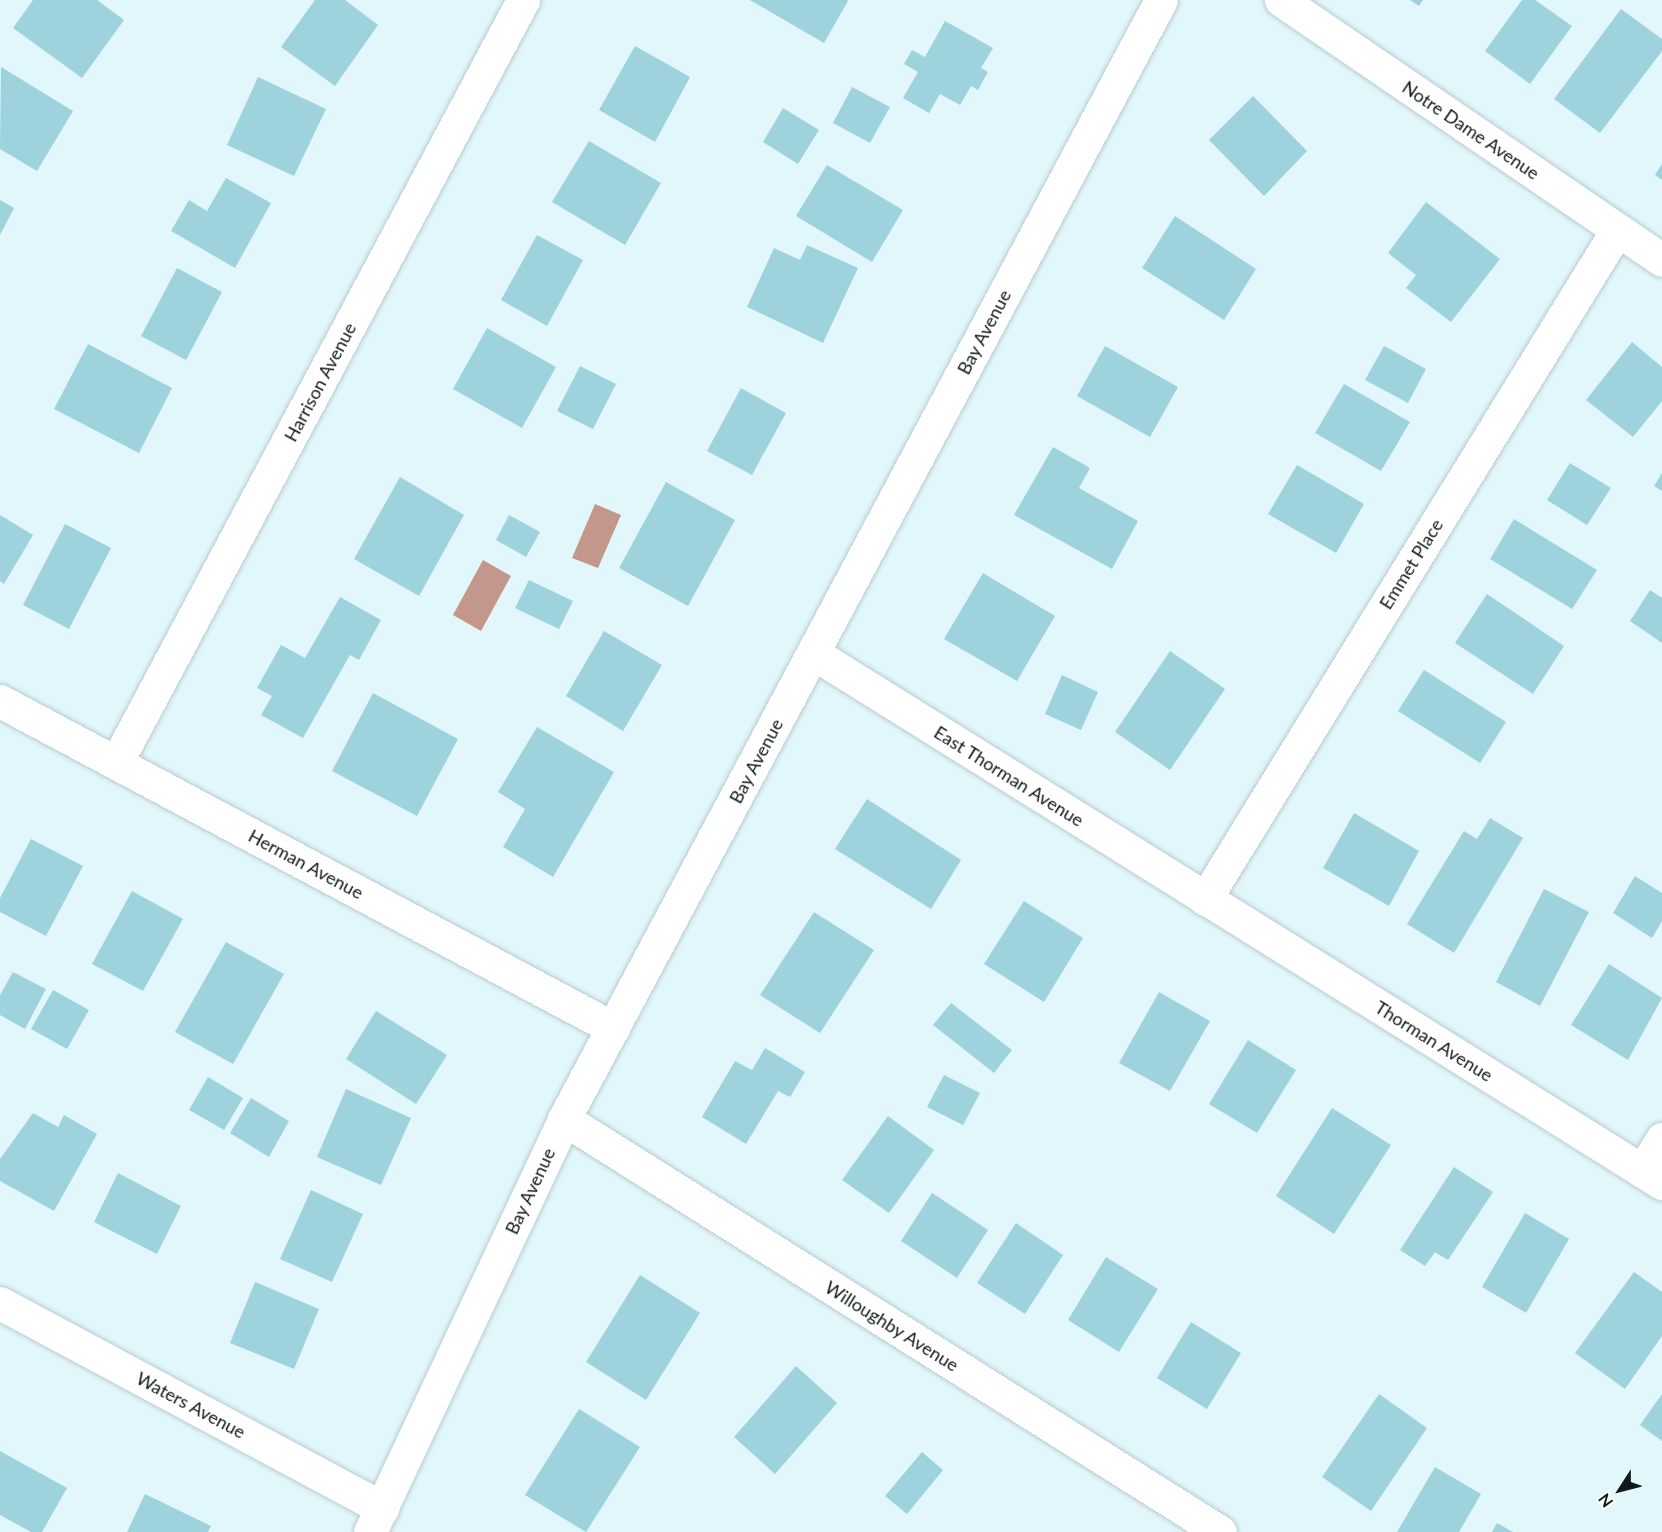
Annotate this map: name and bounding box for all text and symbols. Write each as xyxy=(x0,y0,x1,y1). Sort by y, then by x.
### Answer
street label: Notre Dame Avenue xyxy=(1398,76,1544,184)
street label: Bay Avenue xyxy=(952,286,1016,378)
street label: Harrison Avenue xyxy=(279,319,361,445)
street label: Emmet Place xyxy=(1375,515,1447,613)
street label: Bay Avenue xyxy=(724,715,788,807)
street label: East Thorman Avenue xyxy=(930,721,1088,831)
street label: Herman Avenue xyxy=(245,825,367,903)
street label: Thorman Avenue xyxy=(1371,996,1497,1086)
street label: Bay Avenue xyxy=(500,1144,560,1238)
street label: Willoughby Avenue xyxy=(821,1276,963,1376)
street label: Waters Avenue xyxy=(133,1367,249,1443)
north arrow xyxy=(1590,1460,1650,1520)
text: N xyxy=(1594,1490,1616,1511)

